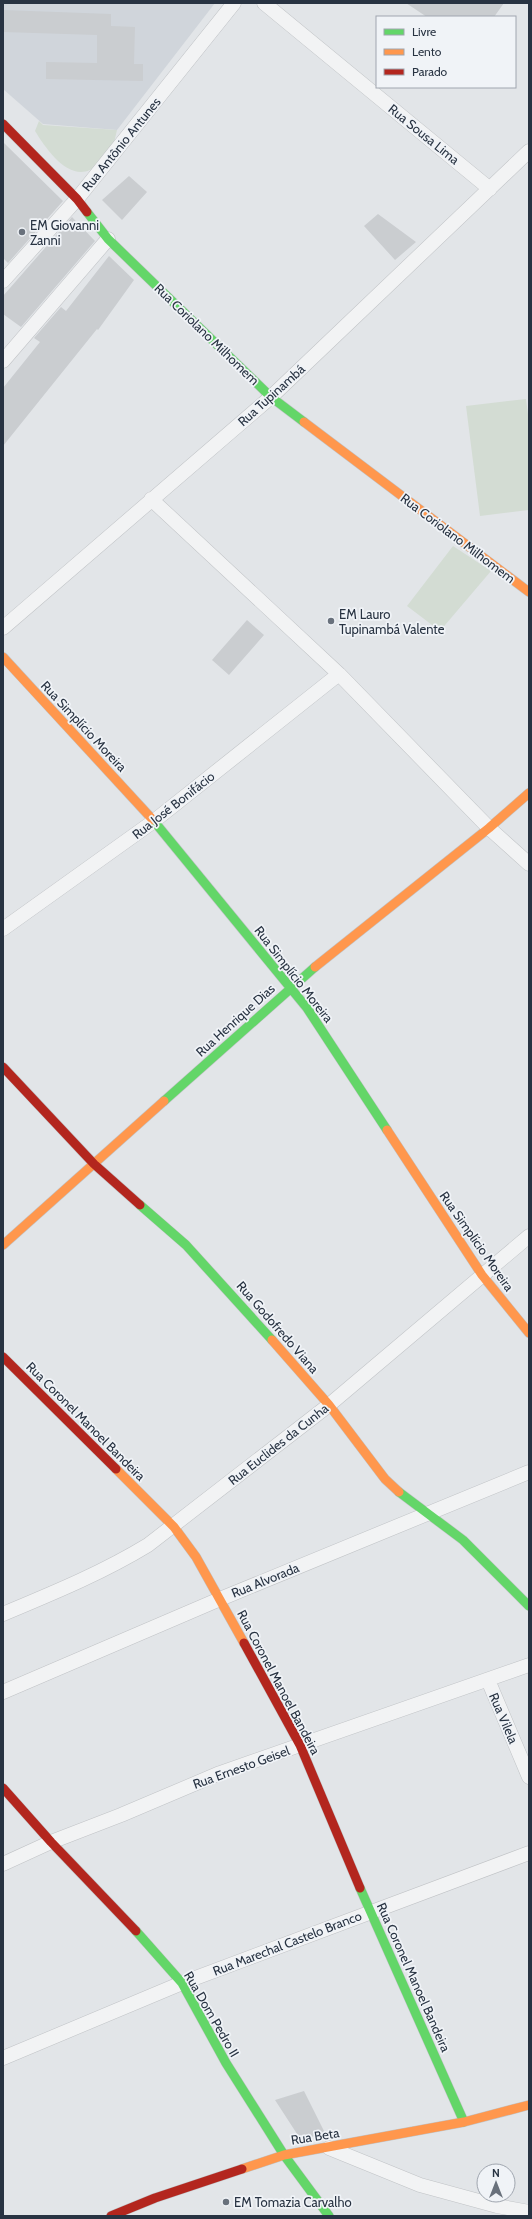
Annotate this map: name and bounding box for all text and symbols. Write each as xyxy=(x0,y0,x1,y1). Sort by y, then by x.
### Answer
legend xyxy=(376,16,516,88)
text: Livre xyxy=(412,24,436,39)
text: Lento xyxy=(412,44,442,59)
text: Parado xyxy=(412,64,448,79)
street label: Rua Antônio Antunes xyxy=(78,93,164,194)
street label: Rua Sousa Lima xyxy=(385,101,463,168)
place label: EM Giovanni Zanni xyxy=(30,217,99,248)
marker: EM Giovanni Zanni xyxy=(17,227,27,237)
street label: Rua Coriolano Milhomem xyxy=(151,280,263,388)
street label: Rua Tupinambá xyxy=(234,360,308,429)
street label: Rua Coriolano Milhomem xyxy=(398,490,518,586)
place label: EM Lauro Tupinambá Valente xyxy=(339,606,445,637)
marker: EM Lauro Tupinambá Valente xyxy=(326,616,336,626)
street label: Rua Simplício Moreira xyxy=(38,677,131,775)
street label: Rua José Bonifácio xyxy=(129,768,217,842)
street label: Rua Simplício Moreira xyxy=(251,922,337,1026)
street label: Rua Henrique Dias xyxy=(192,980,278,1060)
street label: Rua Simplício Moreira xyxy=(437,1188,518,1295)
street label: Rua Godofredo Viana xyxy=(234,1278,323,1377)
street label: Rua Coronel Manoel Bandeira xyxy=(23,1358,149,1484)
street label: Rua Euclides da Cunha xyxy=(225,1399,332,1488)
street label: Rua Alvorada xyxy=(229,1559,302,1601)
street label: Rua Coronel Manoel Bandeira xyxy=(234,1607,324,1758)
street label: Rua Vilela xyxy=(486,1690,522,1747)
street label: Rua Ernesto Geisel xyxy=(190,1742,292,1792)
street label: Rua Coronel Manoel Bandeira xyxy=(374,1900,454,2055)
street label: Rua Marechal Castelo Branco xyxy=(210,1907,364,1979)
street label: Rua Dom Pedro II xyxy=(181,1968,243,2060)
street label: Rua Beta xyxy=(290,2124,341,2148)
north arrow xyxy=(476,2163,516,2203)
text: N xyxy=(492,2166,500,2180)
place label: EM Tomazia Carvalho xyxy=(234,2194,352,2210)
marker: EM Tomazia Carvalho xyxy=(221,2197,231,2207)

